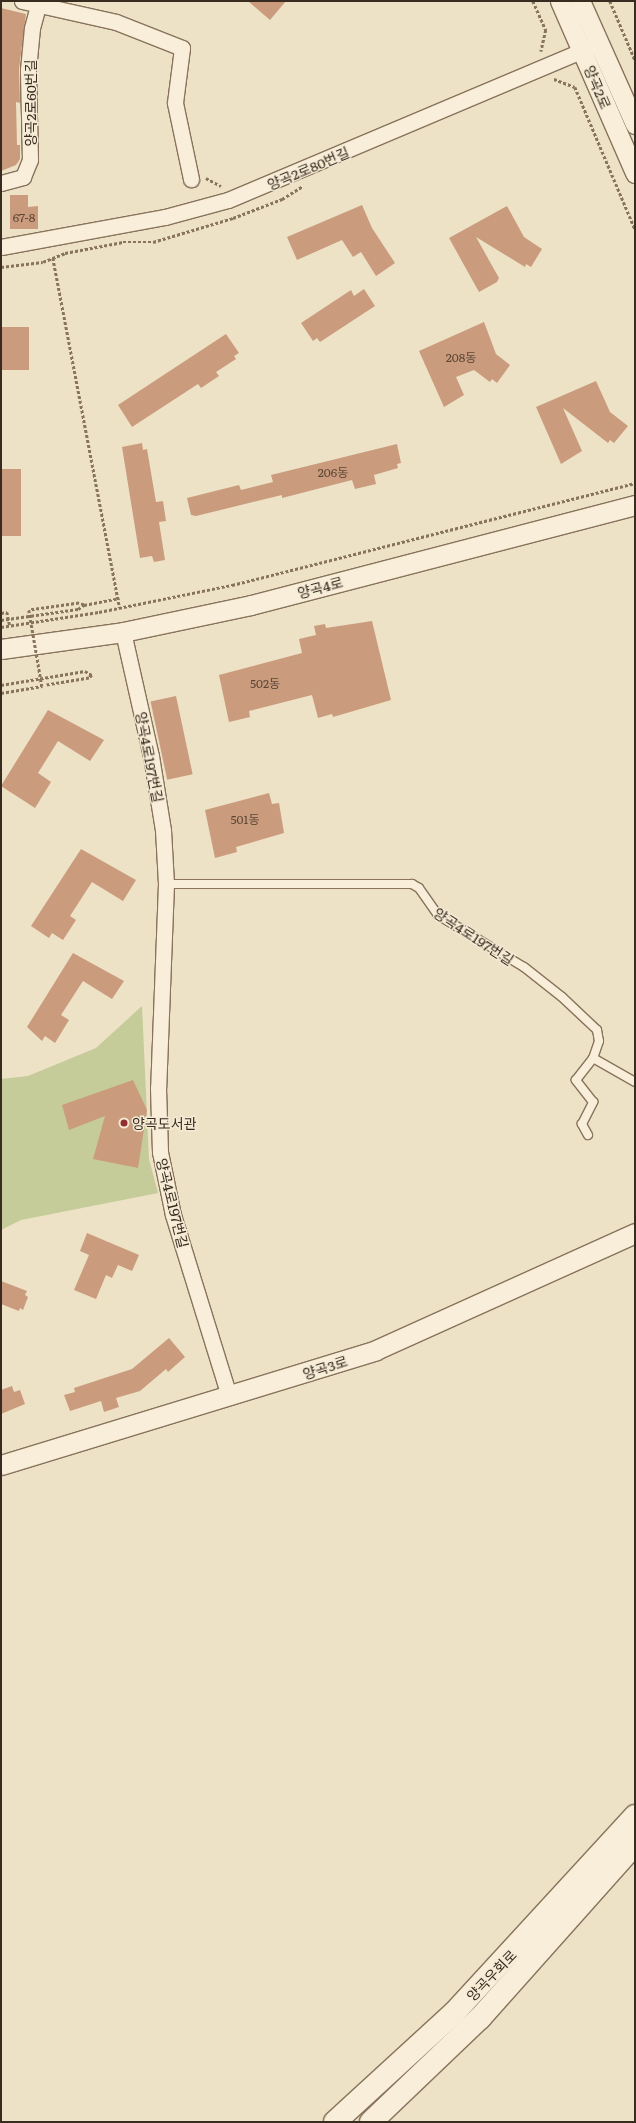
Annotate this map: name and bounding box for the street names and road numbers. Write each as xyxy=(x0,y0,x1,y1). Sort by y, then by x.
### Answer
street label: 양곡2로60번길 xyxy=(22,59,38,147)
street label: 양곡2로 xyxy=(581,63,615,111)
street label: 양곡2로80번길 xyxy=(265,143,351,193)
street label: 양곡4로 xyxy=(295,573,345,601)
street label: 양곡4로197번길 xyxy=(133,710,167,804)
street label: 양곡4로197번길 xyxy=(431,904,517,968)
street label: 양곡4로197번길 xyxy=(154,1156,192,1250)
street label: 양곡3로 xyxy=(300,1352,350,1382)
street label: 양곡우회로 xyxy=(463,1946,519,2004)

